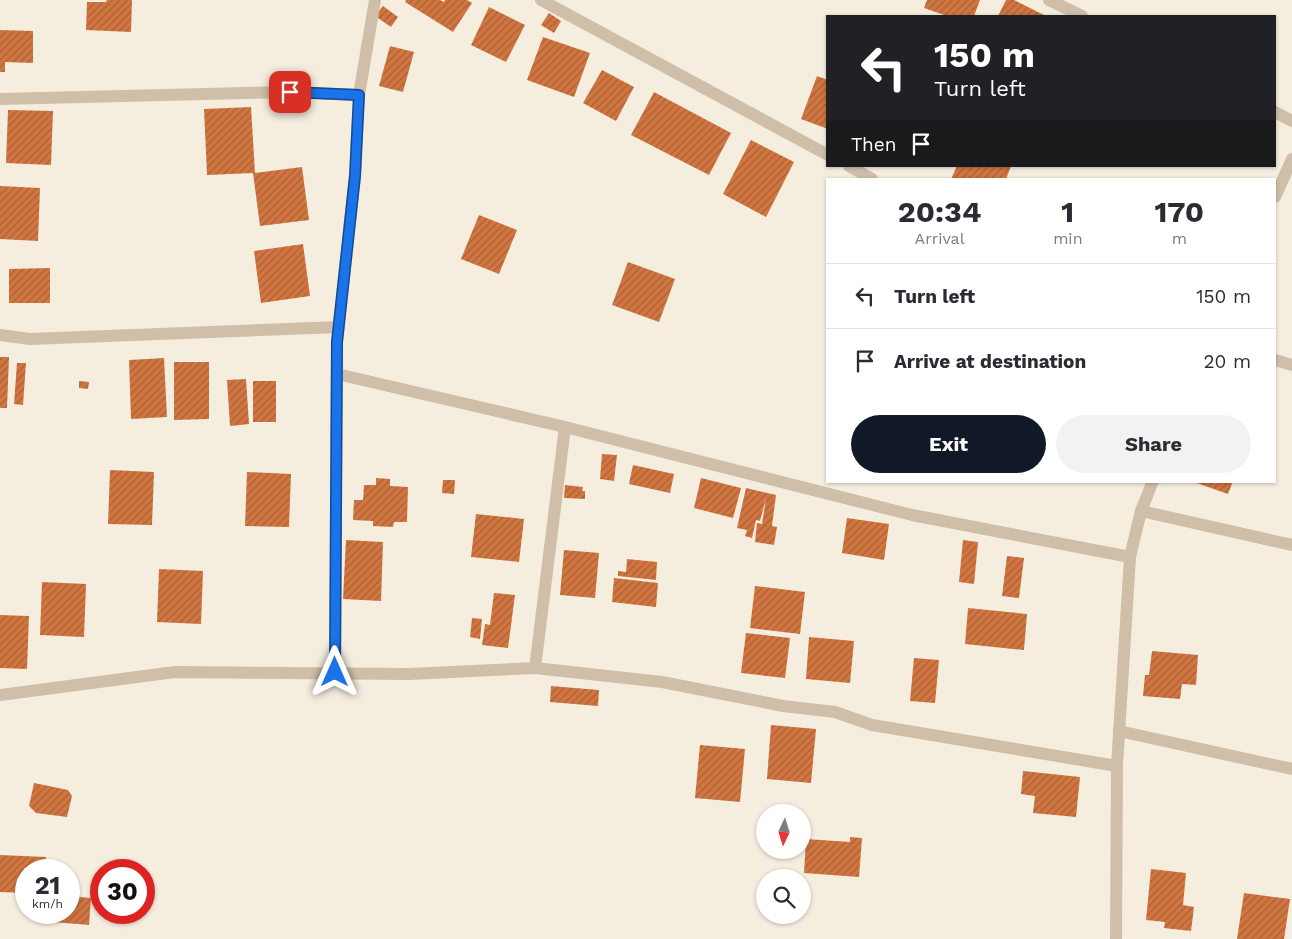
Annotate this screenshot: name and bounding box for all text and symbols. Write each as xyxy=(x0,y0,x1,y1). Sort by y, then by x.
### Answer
text: 150 m xyxy=(934,34,1035,76)
icon: left xyxy=(851,35,916,100)
pin xyxy=(269,71,311,113)
text: Turn left xyxy=(934,76,1026,101)
icon: arrive xyxy=(276,78,304,106)
icon: arrive xyxy=(907,130,935,158)
text: Then xyxy=(851,133,897,156)
text: 20:34 xyxy=(898,194,981,229)
text: 1 xyxy=(1061,194,1074,229)
text: 170 xyxy=(1154,194,1204,229)
text: Arrival xyxy=(915,229,965,248)
text: min xyxy=(1053,229,1083,248)
text: m xyxy=(1172,229,1187,248)
icon: left xyxy=(851,282,879,310)
text: Turn left xyxy=(894,285,975,308)
text: 150 m xyxy=(1196,285,1251,308)
icon: arrive xyxy=(851,347,879,375)
text: Arrive at destination xyxy=(894,350,1086,373)
text: 20 m xyxy=(1204,350,1251,373)
button: Exit xyxy=(851,415,1046,473)
button: Share xyxy=(1056,415,1251,473)
position arrow xyxy=(308,645,360,697)
north arrow xyxy=(756,804,811,859)
map controls xyxy=(756,804,811,924)
speed limit sign: 30 xyxy=(90,859,155,924)
button: search xyxy=(756,869,811,924)
text: 21 xyxy=(35,871,60,900)
text: km/h xyxy=(32,897,63,911)

